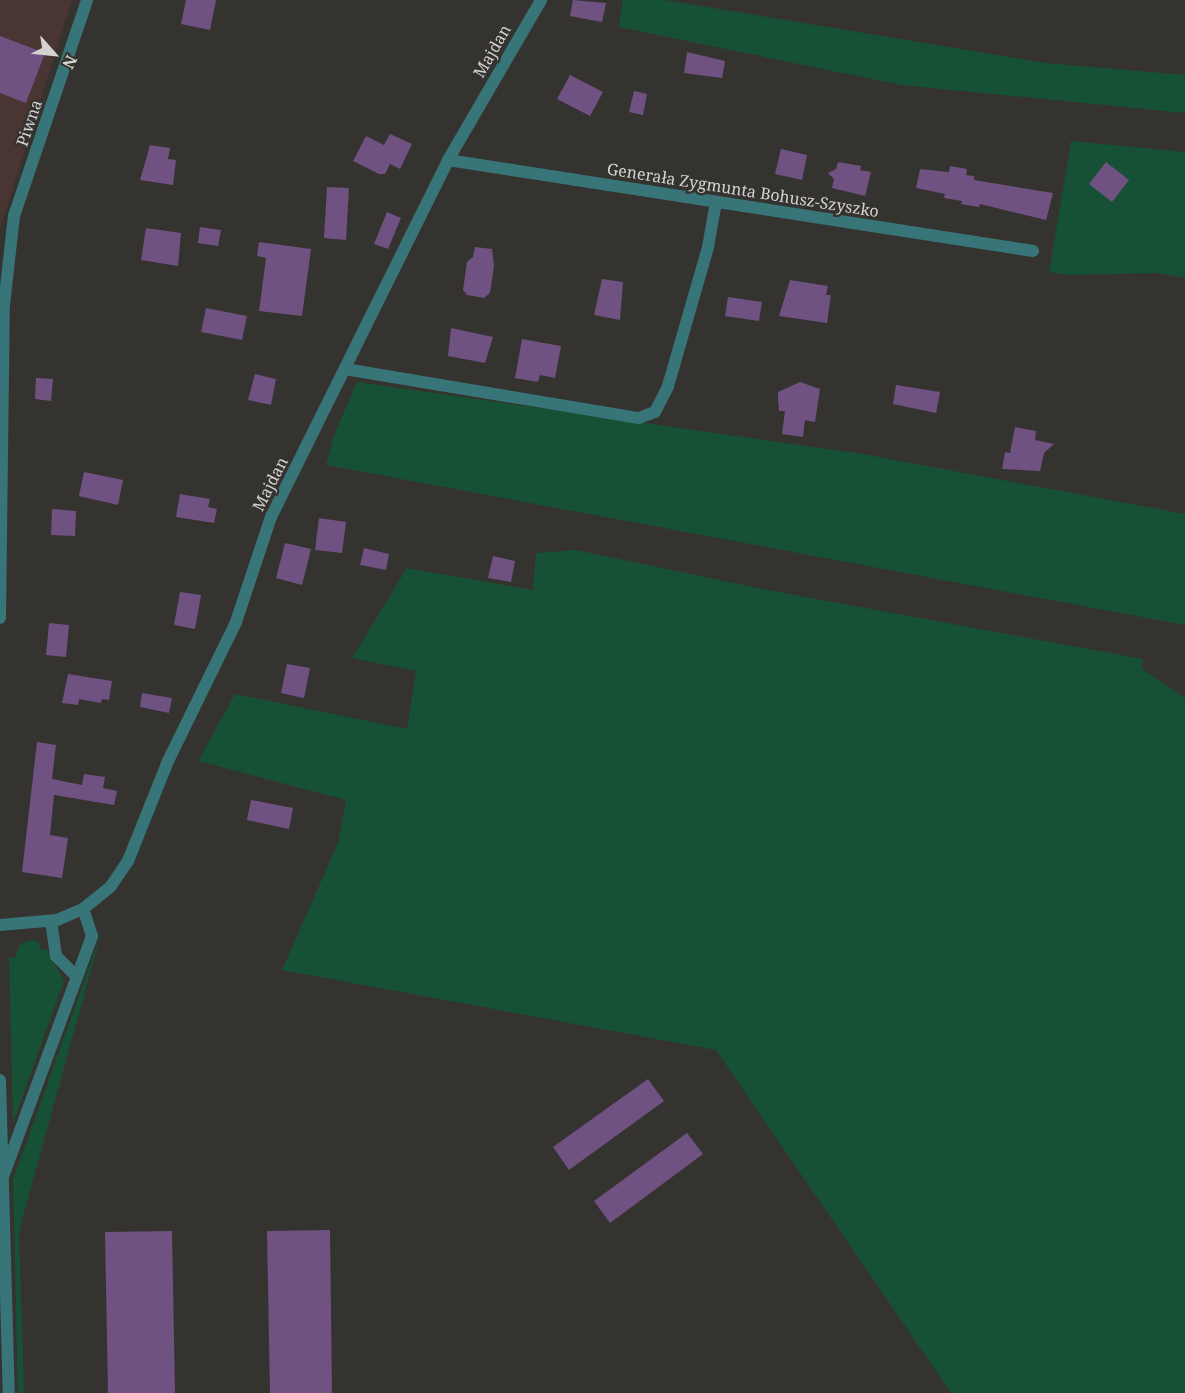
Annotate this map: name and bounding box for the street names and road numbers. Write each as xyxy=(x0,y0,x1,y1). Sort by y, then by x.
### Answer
street label: Majdan xyxy=(469,21,515,81)
street label: Piwna xyxy=(12,97,46,149)
street label: Generała Zygmunta Bohusz-Szyszko xyxy=(606,159,880,221)
street label: Majdan xyxy=(248,454,292,514)

